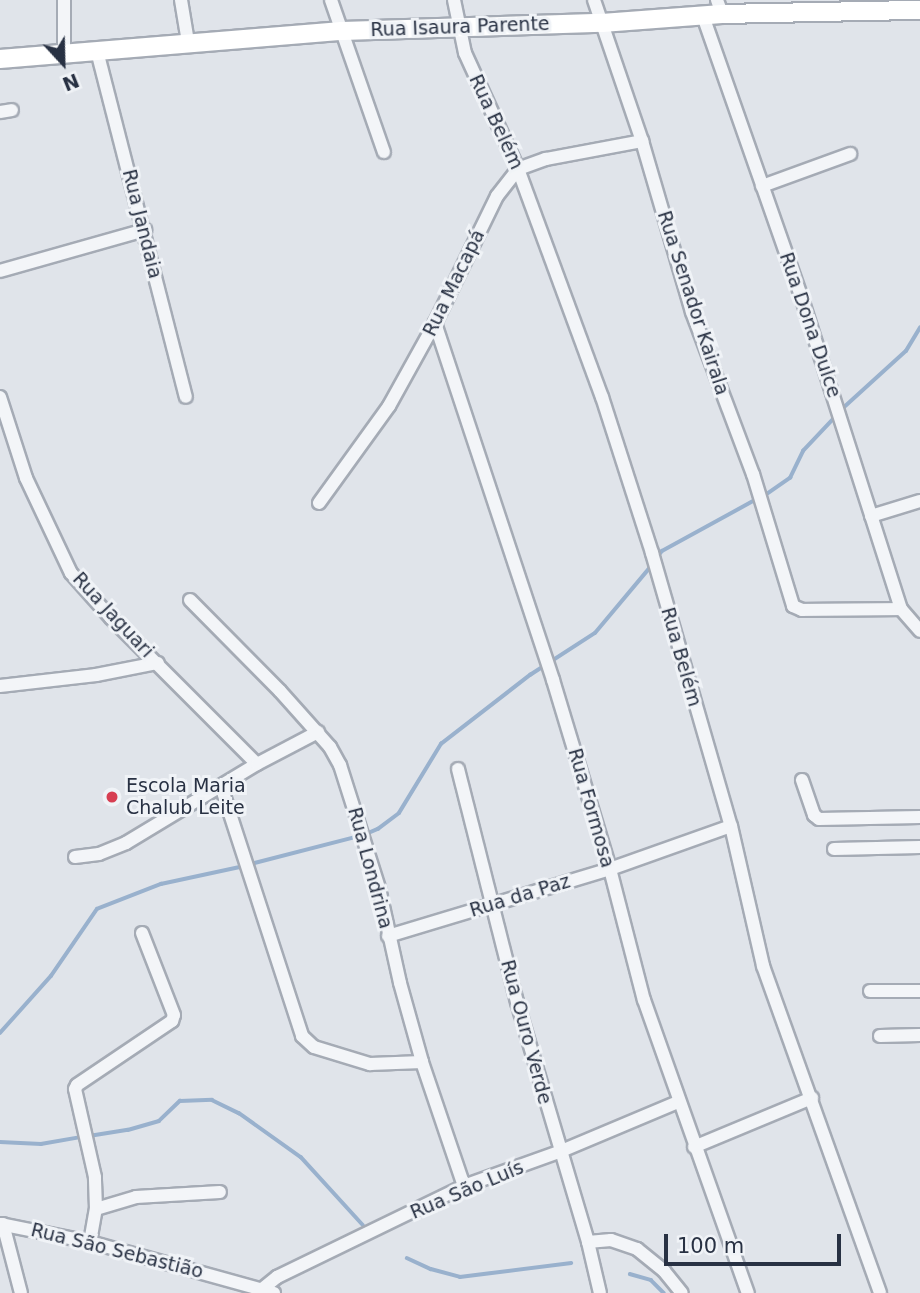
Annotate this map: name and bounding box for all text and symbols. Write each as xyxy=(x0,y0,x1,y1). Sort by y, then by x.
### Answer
street label: Rua Isaura Parente xyxy=(370,12,550,42)
north arrow xyxy=(28,28,98,98)
text: N xyxy=(59,69,82,96)
street label: Rua Belém xyxy=(464,71,528,173)
street label: Rua Jandaia xyxy=(117,167,167,281)
street label: Rua Senador Kairala xyxy=(652,208,734,398)
street label: Rua Macapá xyxy=(418,226,490,340)
street label: Rua Dona Dulce xyxy=(774,249,846,401)
street label: Rua Jaguari xyxy=(68,568,158,662)
street label: Rua Belém xyxy=(656,605,706,709)
street label: Rua Formosa xyxy=(563,746,619,870)
place label: Escola Maria Chalub Leite xyxy=(126,775,246,819)
marker: Escola Maria Chalub Leite xyxy=(104,789,120,805)
street label: Rua Londrina xyxy=(343,805,397,931)
street label: Rua da Paz xyxy=(467,870,573,922)
street label: Rua Ouro Verde xyxy=(496,957,556,1107)
street label: Rua São Luís xyxy=(407,1156,527,1224)
street label: Rua São Sebastião xyxy=(28,1219,206,1283)
scale bar xyxy=(668,1220,845,1264)
text: 100 m xyxy=(677,1234,744,1258)

